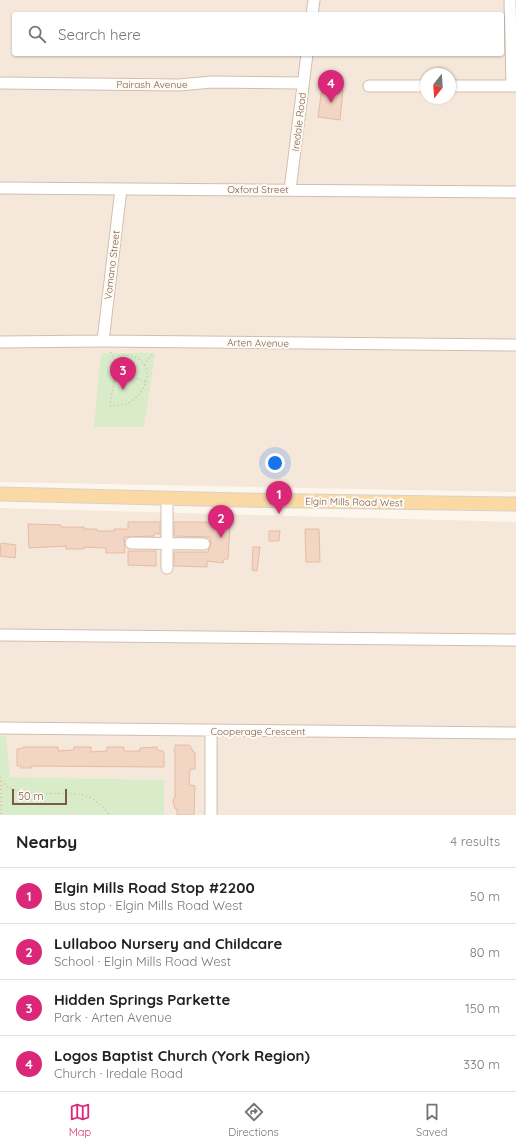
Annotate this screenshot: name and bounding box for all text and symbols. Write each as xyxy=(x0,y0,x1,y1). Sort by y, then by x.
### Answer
search box xyxy=(12,12,504,56)
icon: search xyxy=(26,23,48,45)
text: Search here xyxy=(58,25,141,44)
north arrow xyxy=(420,68,456,104)
pin: 4 xyxy=(318,70,344,103)
street label: Pairash Avenue xyxy=(116,78,188,91)
street label: Iredale Road xyxy=(289,92,309,152)
street label: Oxford Street xyxy=(227,183,289,196)
street label: Vomano Street xyxy=(101,229,123,300)
street label: Arten Avenue xyxy=(227,336,289,350)
pin: 3 xyxy=(110,357,136,390)
your location xyxy=(265,453,285,473)
pin: 1 xyxy=(266,481,292,514)
street label: Elgin Mills Road West xyxy=(305,495,404,509)
pin: 2 xyxy=(208,505,234,538)
street label: Cooperage Crescent xyxy=(210,725,306,738)
scale bar xyxy=(12,787,67,806)
text: 50 m xyxy=(18,789,44,803)
text: Nearby xyxy=(16,831,77,852)
text: 4 results xyxy=(450,833,500,849)
text: Elgin Mills Road Stop #2200 xyxy=(54,878,255,897)
text: 1 xyxy=(26,888,32,904)
text: 50 m xyxy=(470,888,500,904)
text: Bus stop · Elgin Mills Road West xyxy=(54,897,243,913)
text: Lullaboo Nursery and Childcare xyxy=(54,934,282,953)
text: 2 xyxy=(25,944,33,960)
text: 80 m xyxy=(470,944,500,960)
text: School · Elgin Mills Road West xyxy=(54,953,231,969)
text: Hidden Springs Parkette xyxy=(54,990,230,1009)
text: 3 xyxy=(26,1000,32,1016)
text: 150 m xyxy=(465,1000,500,1016)
text: Park · Arten Avenue xyxy=(54,1009,172,1025)
text: Logos Baptist Church (York Region) xyxy=(54,1046,310,1065)
text: 4 xyxy=(25,1056,33,1072)
text: 330 m xyxy=(463,1056,500,1072)
text: Church · Iredale Road xyxy=(54,1065,183,1081)
tab: Map xyxy=(69,1101,91,1139)
tab: Directions xyxy=(228,1101,279,1139)
tab: Saved xyxy=(416,1101,447,1139)

